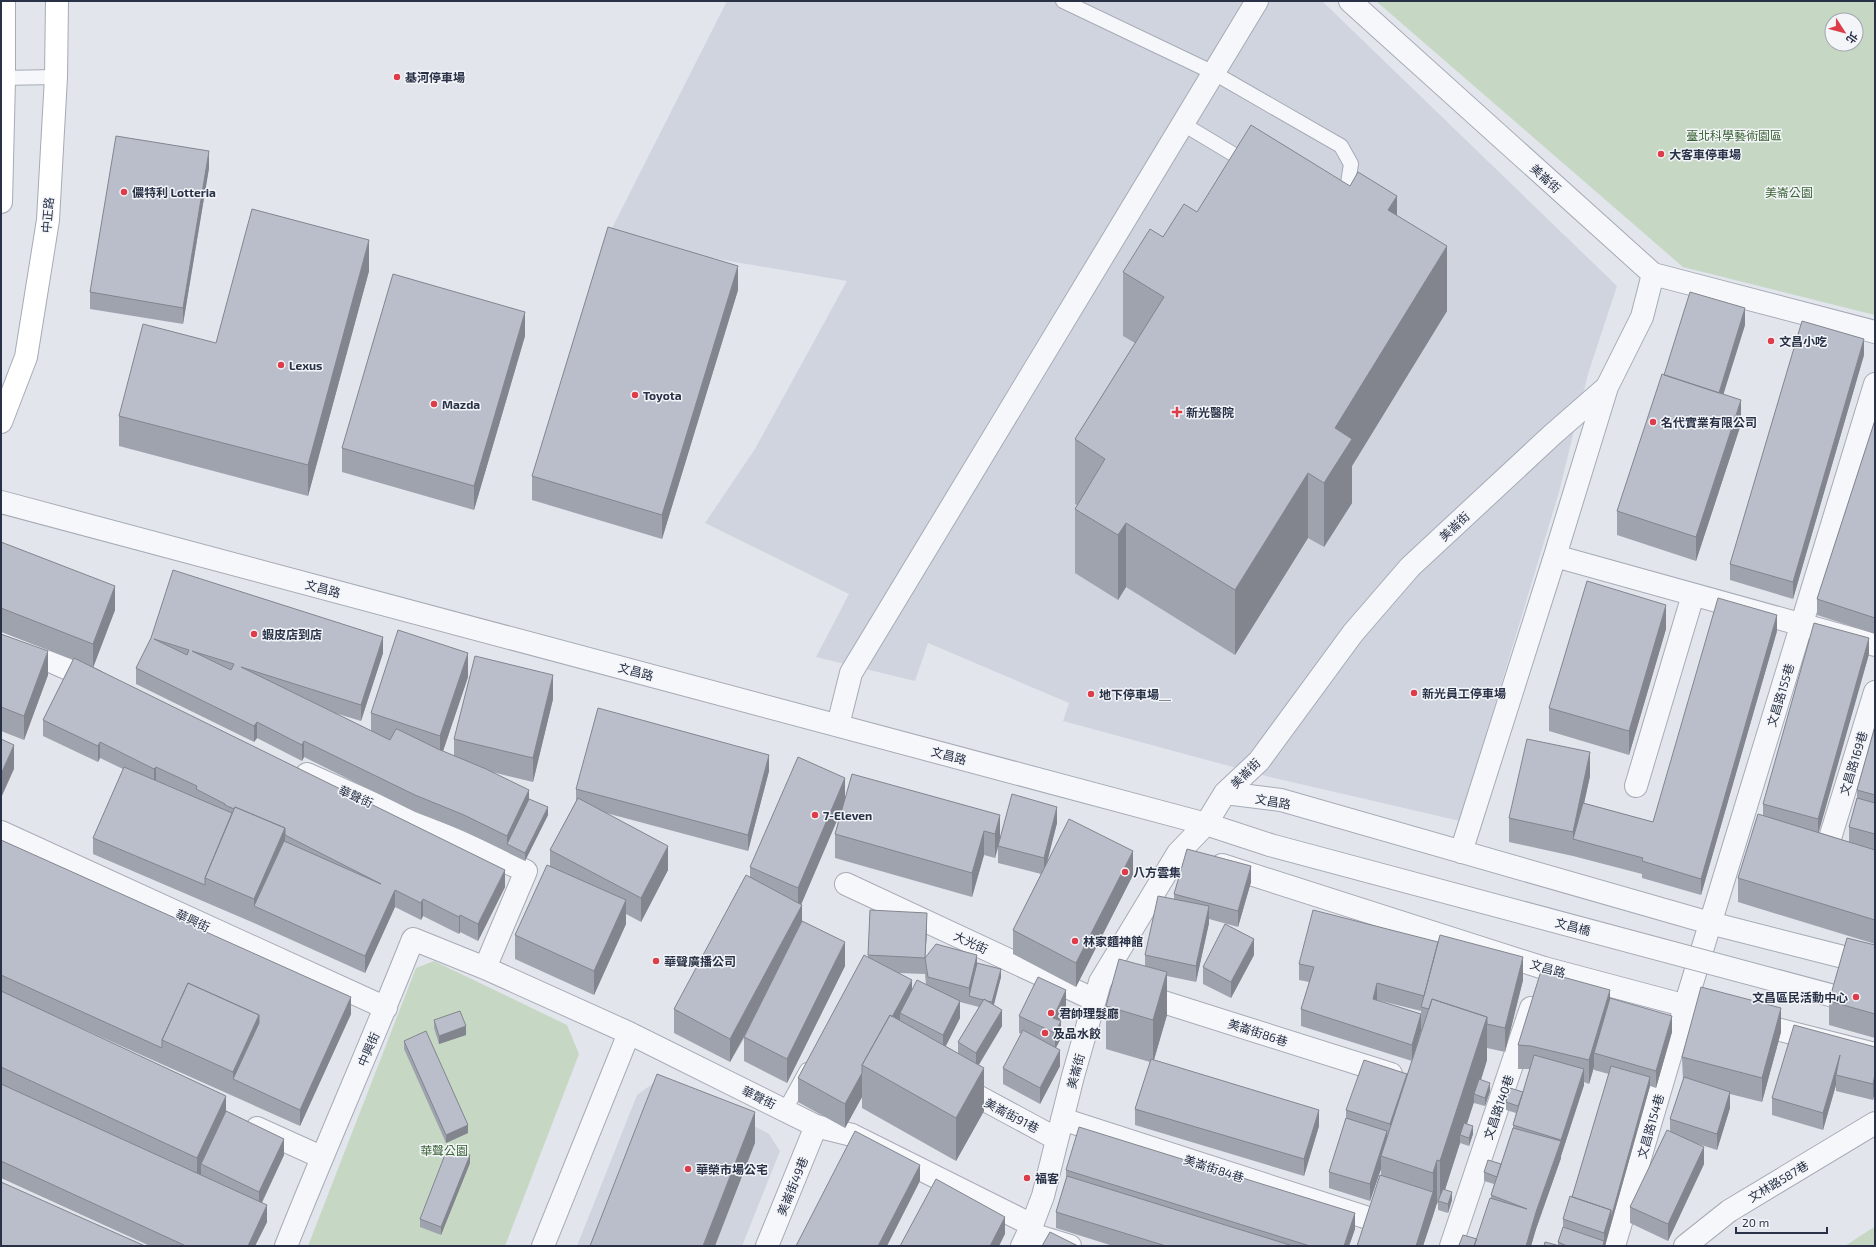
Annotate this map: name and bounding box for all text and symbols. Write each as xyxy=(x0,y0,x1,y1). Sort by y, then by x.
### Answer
north arrow xyxy=(1824,12,1864,52)
text: 北 xyxy=(1844,30,1861,46)
place label: 基河停車場 xyxy=(405,70,465,84)
marker: 基河停車場 xyxy=(392,72,402,82)
park label: 臺北科學藝術園區 xyxy=(1686,128,1782,142)
place label: 大客車停車場 xyxy=(1669,147,1741,161)
marker: 大客車停車場 xyxy=(1656,149,1666,159)
street label: 美崙街 xyxy=(1528,161,1564,195)
place label: 儂特利 Lotteria xyxy=(132,185,216,199)
park label: 美崙公園 xyxy=(1765,185,1813,199)
marker: 儂特利 Lotteria xyxy=(119,187,129,197)
street label: 中正路 xyxy=(38,196,56,234)
place label: 文昌小吃 xyxy=(1779,334,1827,348)
marker: 文昌小吃 xyxy=(1766,336,1776,346)
place label: Lexus xyxy=(289,358,322,372)
marker: Lexus xyxy=(276,360,286,370)
place label: Toyota xyxy=(643,388,682,403)
marker: Toyota xyxy=(630,390,640,400)
place label: Mazda xyxy=(442,397,480,411)
marker: Mazda xyxy=(429,399,439,409)
place label: 新光醫院 xyxy=(1186,405,1234,419)
marker: 新光醫院 xyxy=(1171,406,1183,418)
place label: 名代實業有限公司 xyxy=(1661,415,1757,429)
marker: 名代實業有限公司 xyxy=(1648,417,1658,427)
street label: 美崙街 xyxy=(1436,509,1472,543)
street label: 文昌路 xyxy=(304,577,342,599)
place label: 蝦皮店到店 xyxy=(262,627,322,641)
marker: 蝦皮店到店 xyxy=(249,629,259,639)
street label: 文昌路 xyxy=(617,660,655,682)
street label: 文昌路155巷 xyxy=(1764,662,1796,728)
place label: 新光員工停車場 xyxy=(1422,686,1506,700)
place label: 地下停車場＿ xyxy=(1099,687,1171,701)
marker: 新光員工停車場 xyxy=(1409,688,1419,698)
marker: 地下停車場＿ xyxy=(1086,689,1096,699)
street label: 文昌路169巷 xyxy=(1837,729,1869,797)
street label: 文昌路 xyxy=(930,744,968,766)
street label: 美崙街 xyxy=(1227,755,1263,791)
street label: 華聲街 xyxy=(337,782,375,810)
street label: 文昌路 xyxy=(1254,791,1292,811)
place label: 7-Eleven xyxy=(823,808,872,822)
marker: 7-Eleven xyxy=(810,810,820,820)
place label: 八方雲集 xyxy=(1133,865,1181,879)
marker: 八方雲集 xyxy=(1120,867,1130,877)
street label: 華興街 xyxy=(174,906,212,934)
street label: 文昌橋 xyxy=(1554,915,1592,937)
street label: 大光街 xyxy=(952,928,990,956)
place label: 林家麵神館 xyxy=(1083,934,1143,948)
marker: 林家麵神館 xyxy=(1070,936,1080,946)
place label: 華聲廣播公司 xyxy=(664,954,736,968)
marker: 華聲廣播公司 xyxy=(651,956,661,966)
street label: 文昌路 xyxy=(1529,956,1567,980)
place label: 文昌區民活動中心 xyxy=(1752,990,1848,1004)
marker: 文昌區民活動中心 xyxy=(1851,992,1861,1002)
place label: 君帥理髮廳 xyxy=(1059,1006,1119,1020)
marker: 君帥理髮廳 xyxy=(1046,1008,1056,1018)
street label: 美崙街86巷 xyxy=(1226,1016,1290,1048)
place label: 及品水餃 xyxy=(1053,1026,1101,1040)
marker: 及品水餃 xyxy=(1040,1028,1050,1038)
street label: 中興街 xyxy=(355,1030,381,1068)
street label: 美崙街 xyxy=(1064,1052,1086,1090)
street label: 文昌路140巷 xyxy=(1480,1073,1516,1141)
street label: 華聲街 xyxy=(740,1083,778,1111)
street label: 文昌路154巷 xyxy=(1634,1092,1666,1160)
street label: 美崙街91巷 xyxy=(982,1095,1042,1135)
park label: 華聲公園 xyxy=(420,1143,468,1157)
street label: 美崙街84巷 xyxy=(1182,1152,1246,1184)
street label: 美崙街49巷 xyxy=(774,1155,810,1217)
street label: 文林路587巷 xyxy=(1745,1158,1811,1204)
place label: 華榮市場公宅 xyxy=(696,1162,768,1176)
marker: 華榮市場公宅 xyxy=(683,1164,693,1174)
place label: 福客 xyxy=(1035,1171,1059,1185)
marker: 福客 xyxy=(1022,1173,1032,1183)
scale bar xyxy=(1736,1209,1827,1235)
text: 20 m xyxy=(1742,1215,1769,1229)

